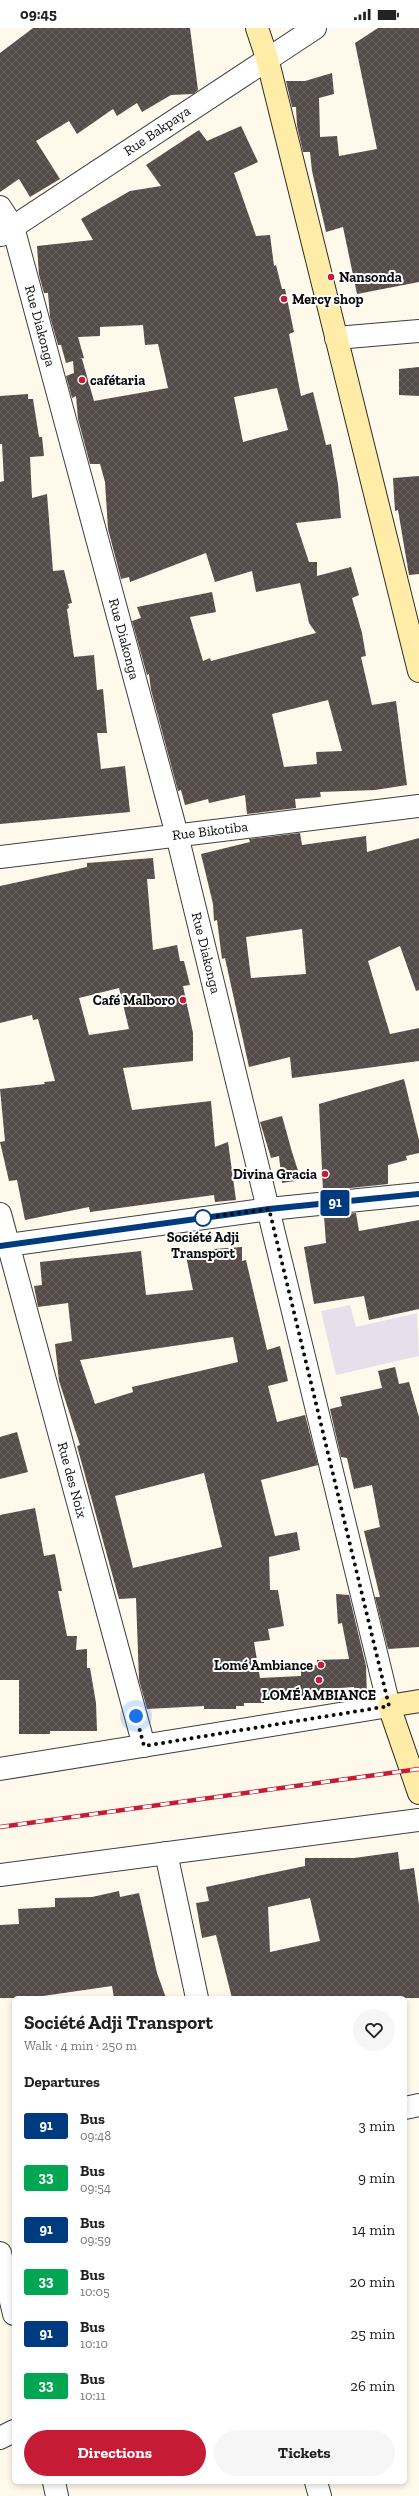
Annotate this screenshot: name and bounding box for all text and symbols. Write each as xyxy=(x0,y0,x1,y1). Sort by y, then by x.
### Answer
text: 09:45 xyxy=(20,5,57,23)
street label: Rue Bakpaya xyxy=(120,102,194,160)
place label: Nansonda xyxy=(339,269,402,286)
marker: Nansonda xyxy=(326,272,336,282)
street label: Rue Diakonga xyxy=(21,283,59,369)
place label: Mercy shop xyxy=(292,291,363,308)
marker: Mercy shop xyxy=(279,294,289,304)
place label: cafétaria xyxy=(90,372,145,389)
marker: cafétaria xyxy=(77,375,87,385)
street label: Rue Diakonga xyxy=(105,596,143,682)
street label: Rue Bikotiba xyxy=(171,818,249,844)
street label: Rue Diakonga xyxy=(188,910,224,996)
place label: Café Malboro xyxy=(93,992,176,1009)
marker: Café Malboro xyxy=(178,995,188,1005)
place label: Divina Gracia xyxy=(233,1166,317,1183)
marker: Divina Gracia xyxy=(320,1169,330,1179)
line badge: 91 xyxy=(317,1190,353,1216)
text: 91 xyxy=(328,1194,342,1211)
marker: Société Adji Transport xyxy=(194,1209,212,1227)
place label: Société Adji Transport xyxy=(167,1229,239,1262)
street label: Rue des Noix xyxy=(54,1440,90,1520)
place label: Lomé Ambiance xyxy=(214,1657,313,1674)
marker: Lomé Ambiance xyxy=(316,1660,326,1670)
marker: LOMÉ AMBIANCE xyxy=(314,1675,324,1685)
place label: LOMÉ AMBIANCE xyxy=(262,1687,376,1704)
your location xyxy=(126,1706,146,1726)
button: heart xyxy=(353,2009,395,2051)
text: Société Adji Transport xyxy=(24,2011,213,2034)
text: Walk · 4 min · 250 m xyxy=(24,2038,137,2053)
text: Departures xyxy=(24,2073,100,2091)
text: Bus xyxy=(80,2110,105,2128)
text: 91 xyxy=(39,2117,53,2134)
text: 3 min xyxy=(359,2117,395,2135)
text: 09:48 xyxy=(80,2128,111,2143)
text: Bus xyxy=(80,2162,105,2180)
text: 33 xyxy=(39,2169,53,2186)
text: 9 min xyxy=(358,2169,395,2187)
text: 09:54 xyxy=(80,2180,111,2195)
text: Bus xyxy=(80,2214,105,2232)
text: 91 xyxy=(39,2221,53,2238)
text: 14 min xyxy=(352,2221,395,2239)
text: 09:59 xyxy=(80,2232,111,2247)
text: Bus xyxy=(80,2266,105,2284)
text: 33 xyxy=(39,2273,53,2290)
text: 20 min xyxy=(349,2273,395,2291)
text: 10:05 xyxy=(80,2284,110,2299)
text: Bus xyxy=(80,2318,105,2336)
text: 91 xyxy=(39,2325,53,2342)
text: 25 min xyxy=(350,2325,395,2343)
text: 10:10 xyxy=(80,2336,108,2351)
text: Bus xyxy=(80,2370,105,2388)
text: 33 xyxy=(39,2377,53,2394)
text: 26 min xyxy=(350,2377,395,2395)
text: 10:11 xyxy=(80,2388,105,2403)
button: Directions xyxy=(24,2430,206,2476)
button: Tickets xyxy=(214,2430,395,2476)

